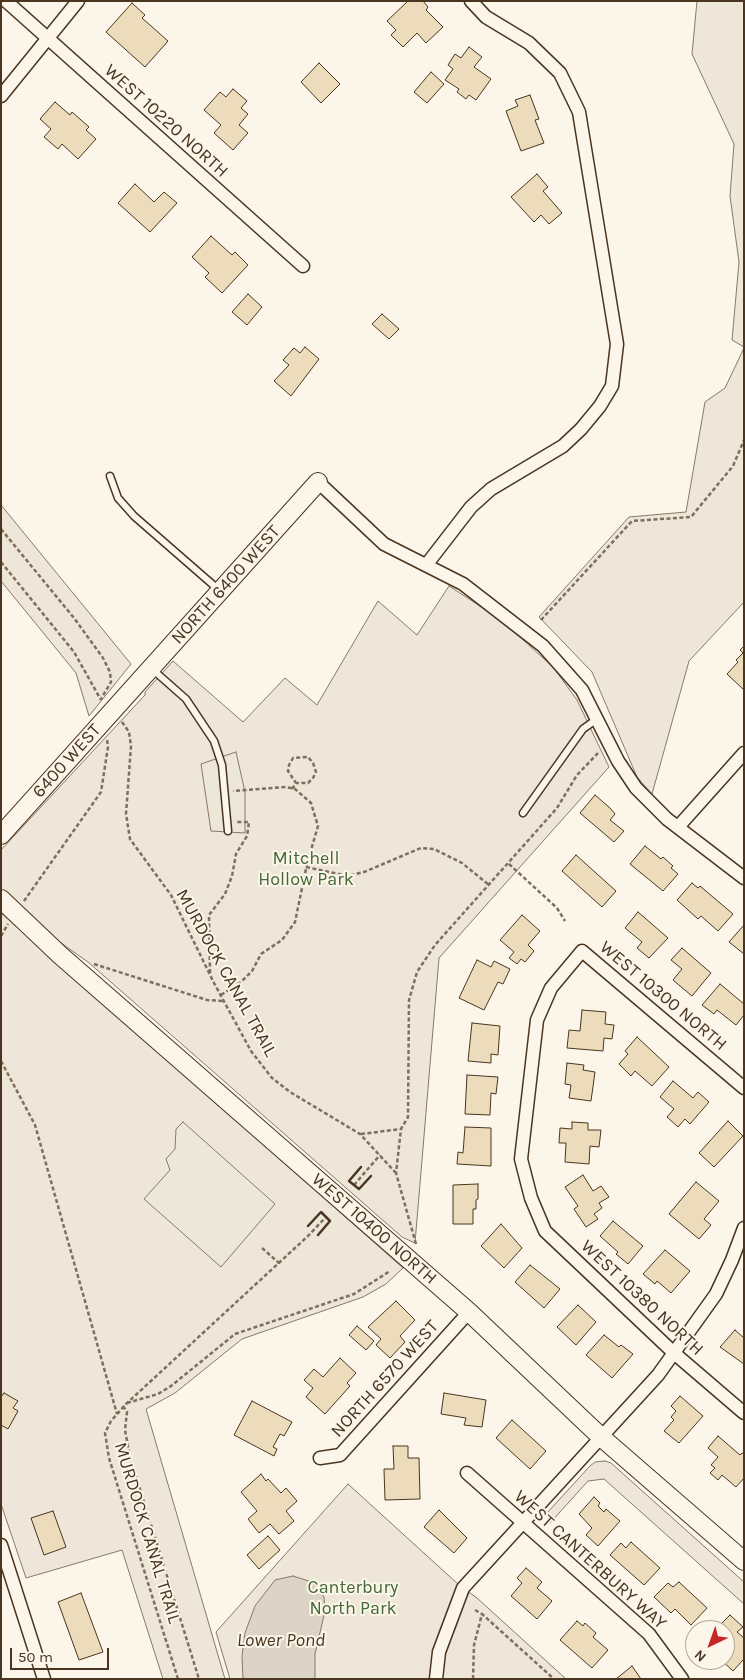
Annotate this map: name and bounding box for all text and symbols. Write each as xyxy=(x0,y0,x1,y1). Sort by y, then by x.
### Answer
street label: WEST 10220 NORTH xyxy=(100,60,232,182)
street label: NORTH 6400 WEST xyxy=(167,521,285,649)
street label: 6400 WEST xyxy=(28,720,106,802)
park label: Mitchell Hollow Park xyxy=(258,848,354,891)
street label: MURDOCK CANAL TRAIL xyxy=(171,885,281,1061)
street label: WEST 10300 NORTH xyxy=(595,937,731,1055)
street label: WEST 10400 NORTH xyxy=(307,1169,441,1289)
street label: WEST 10380 NORTH xyxy=(576,1236,708,1360)
street label: NORTH 6570 WEST xyxy=(327,1316,443,1442)
street label: MURDOCK CANAL TRAIL xyxy=(109,1440,185,1626)
street label: WEST CANTERBURY WAY xyxy=(509,1486,671,1634)
park label: Canterbury North Park xyxy=(308,1577,398,1620)
north arrow xyxy=(685,1620,735,1670)
water label: Lower Pond xyxy=(237,1630,325,1652)
scale bar xyxy=(12,1638,111,1670)
text: N xyxy=(691,1646,710,1665)
text: 50 m xyxy=(18,1648,53,1666)

